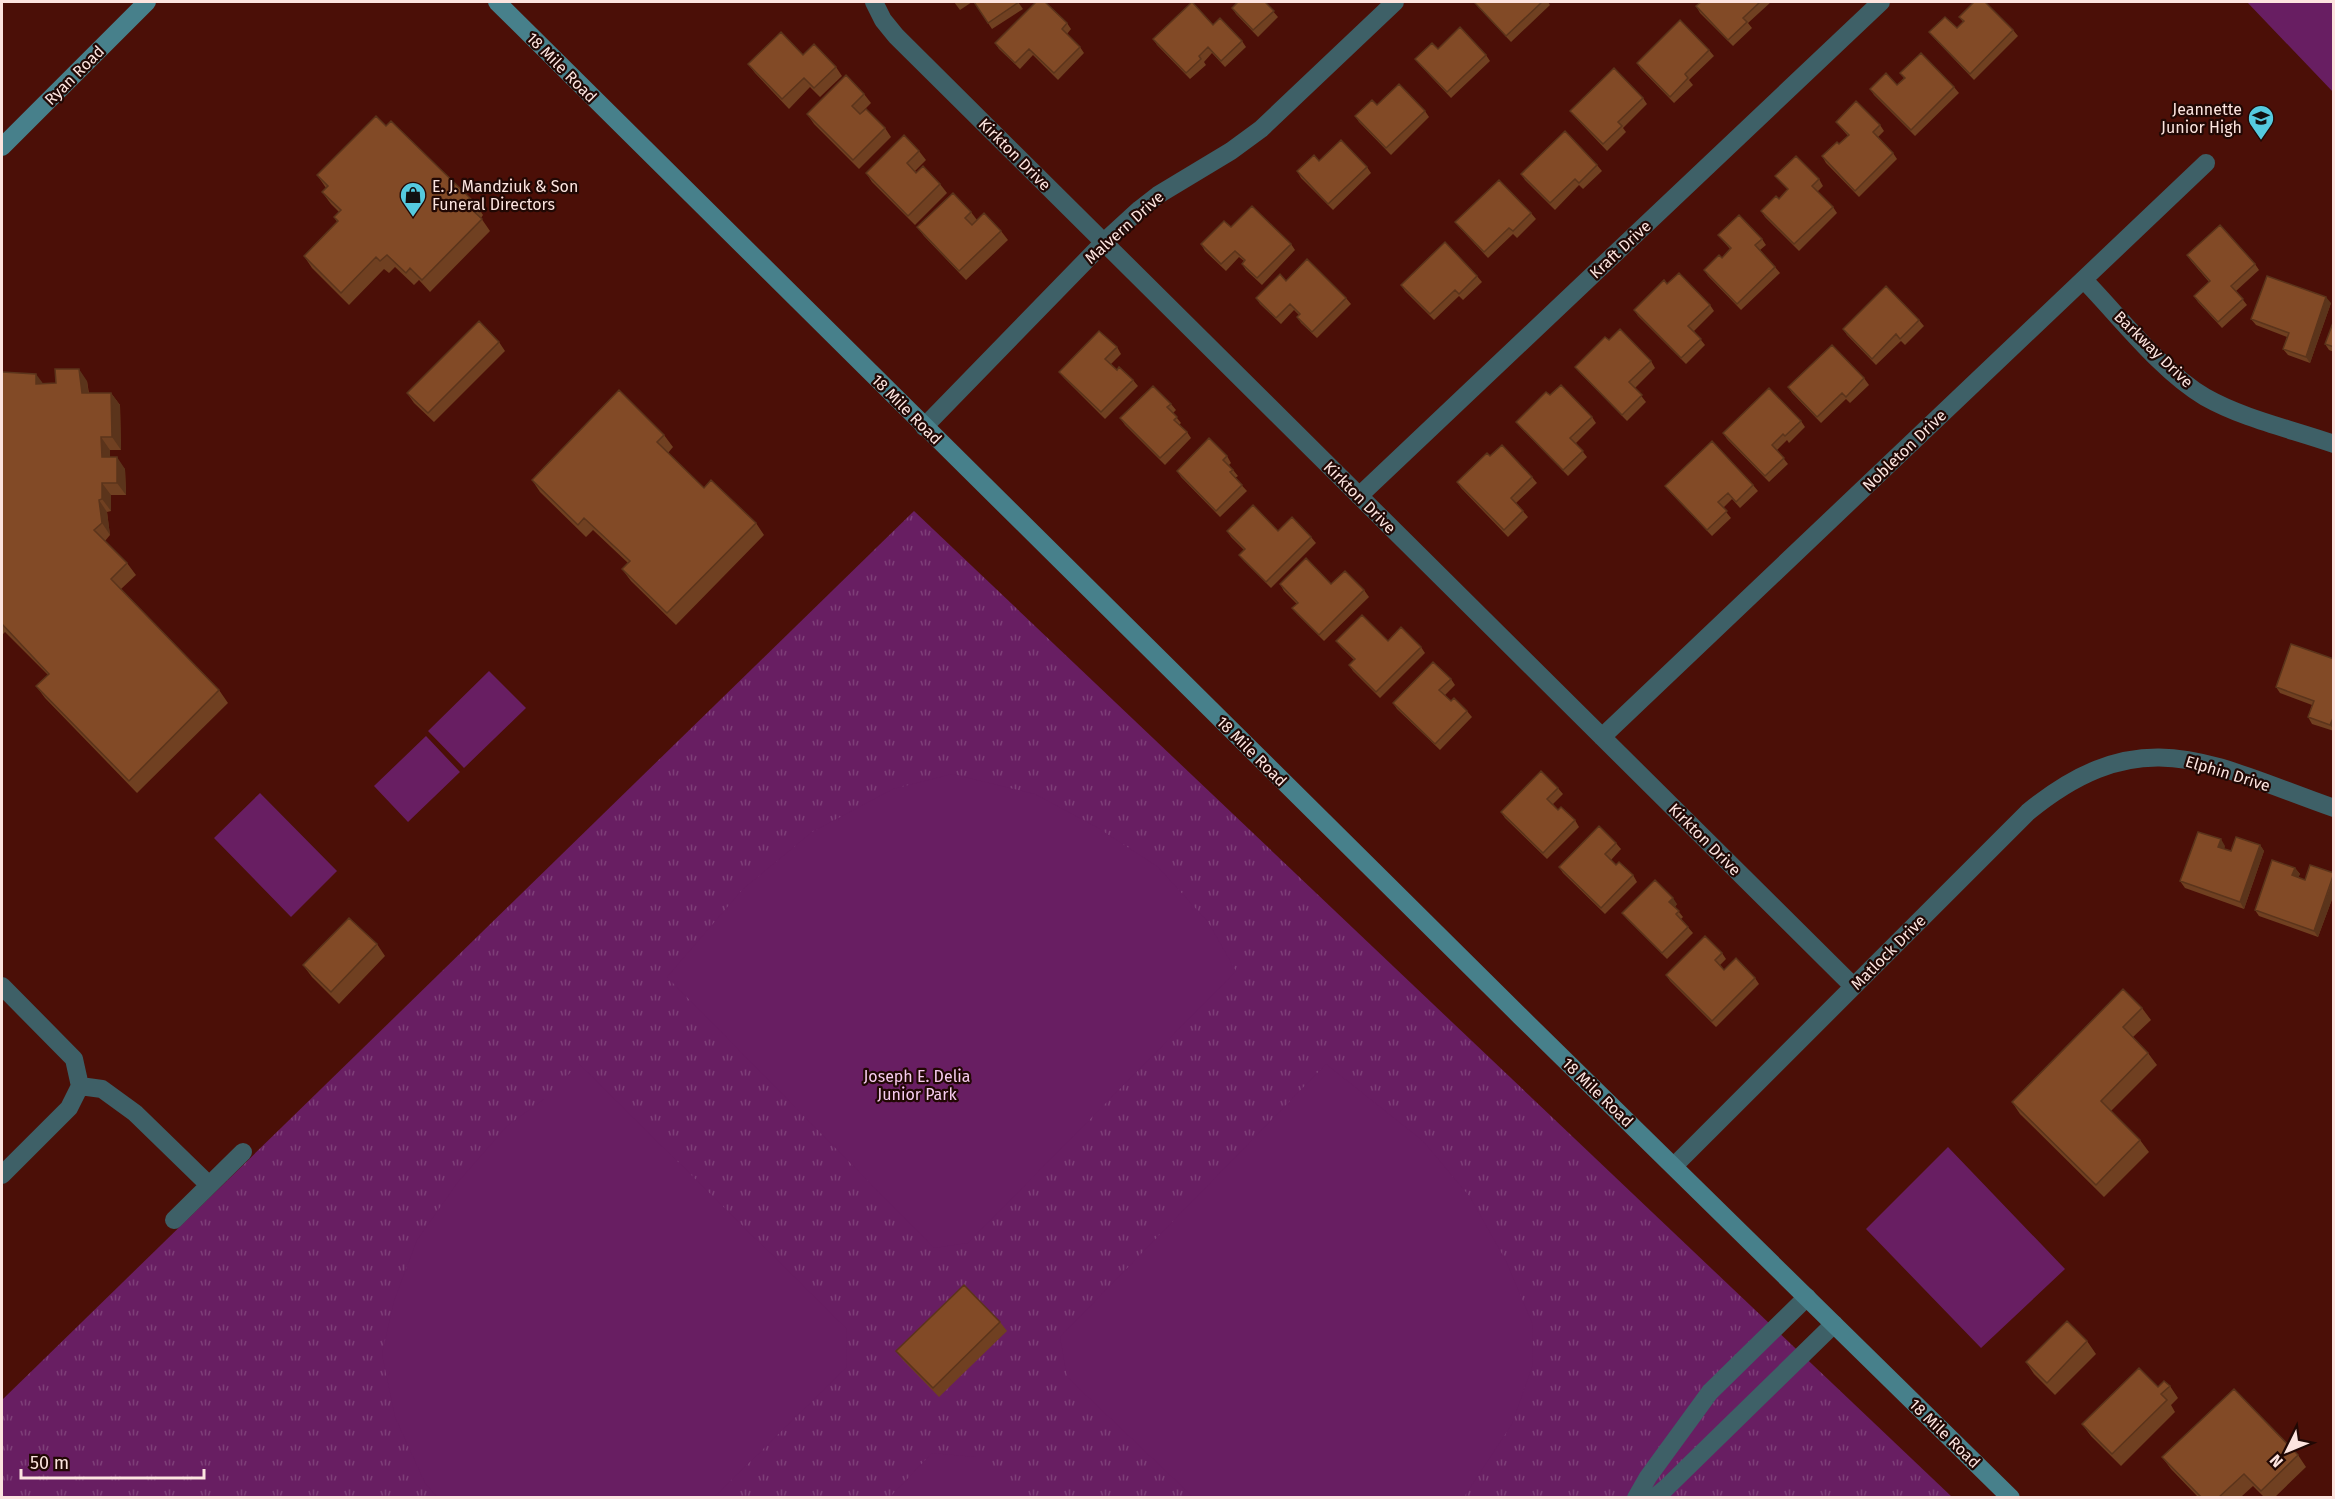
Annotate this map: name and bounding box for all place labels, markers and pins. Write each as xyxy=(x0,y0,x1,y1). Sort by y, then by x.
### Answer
place label: Jeannette Junior High xyxy=(2161,100,2242,137)
school or university icon: Jeannette Junior High xyxy=(2246,103,2276,141)
place label: E. J. Mandziuk & Son Funeral Directors xyxy=(432,177,578,214)
shop icon: E. J. Mandziuk & Son Funeral Directors xyxy=(398,180,428,218)

